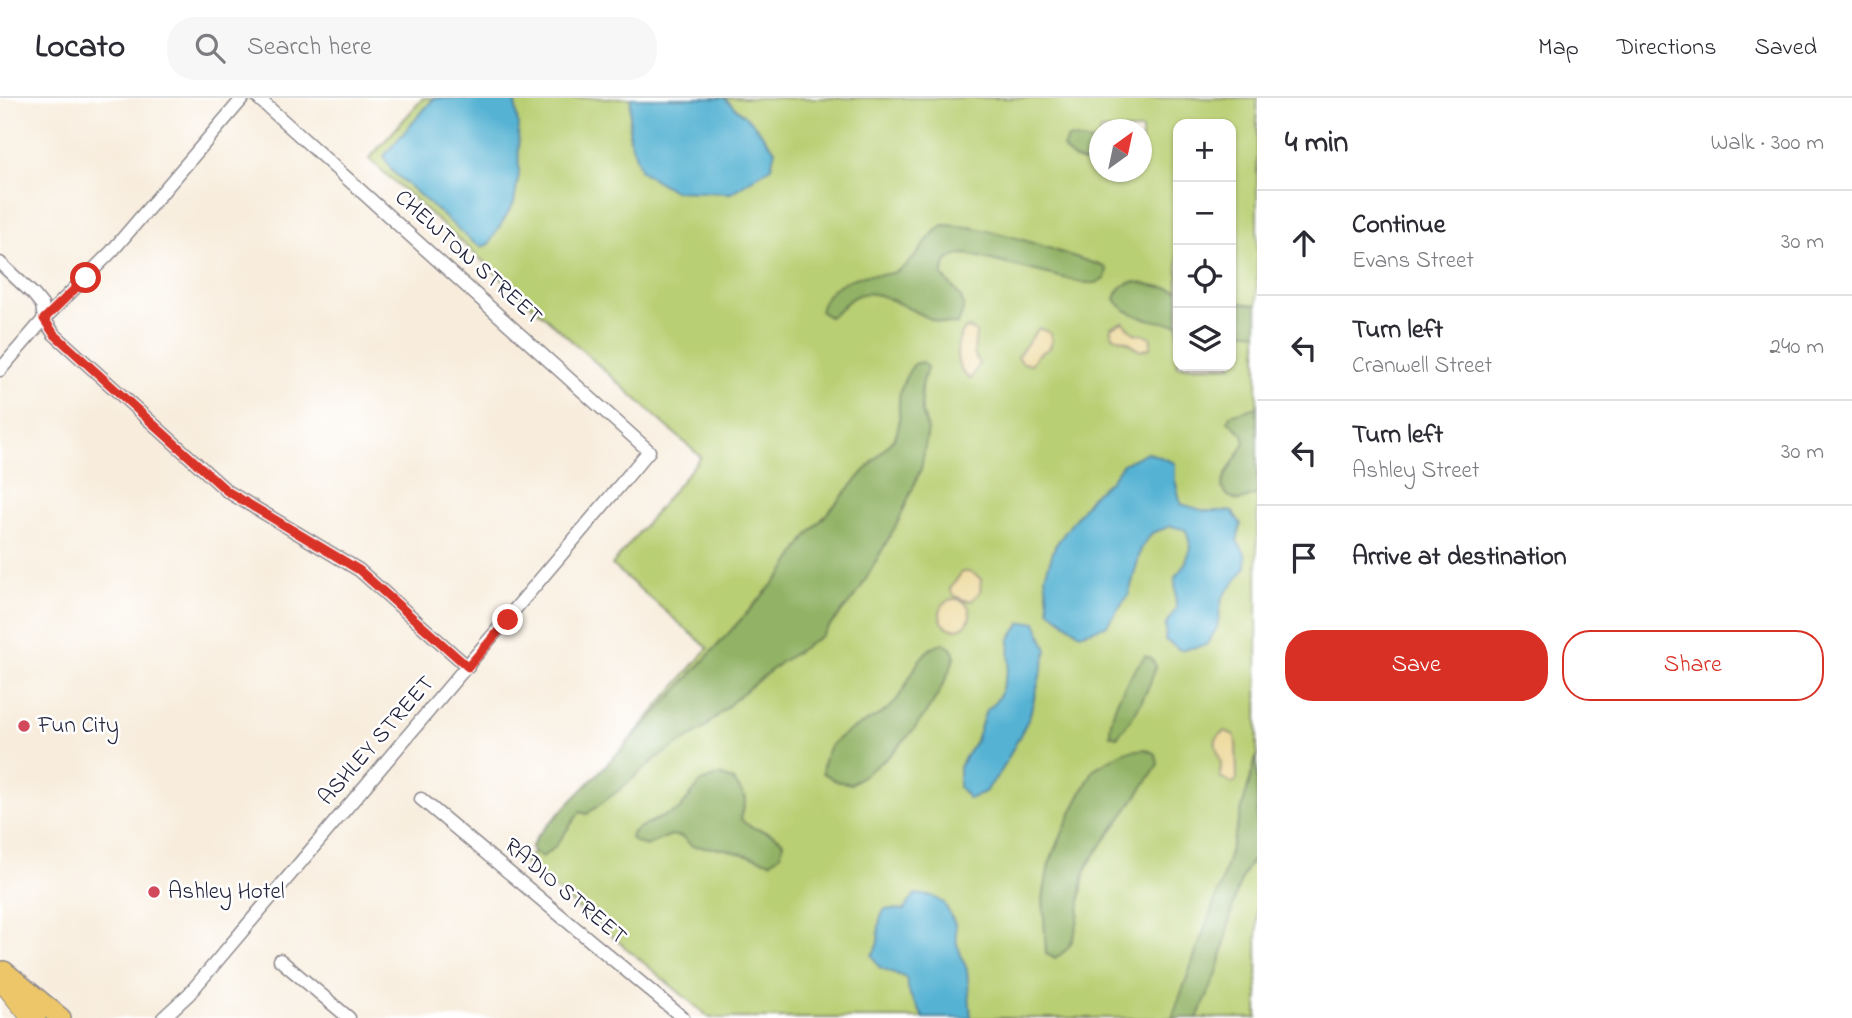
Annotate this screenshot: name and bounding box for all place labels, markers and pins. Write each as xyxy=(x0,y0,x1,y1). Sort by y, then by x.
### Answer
place label: Fun City xyxy=(37,710,119,745)
marker: Fun City xyxy=(16,718,32,734)
place label: Ashley Hotel xyxy=(168,876,285,911)
marker: Ashley Hotel xyxy=(146,884,162,900)

